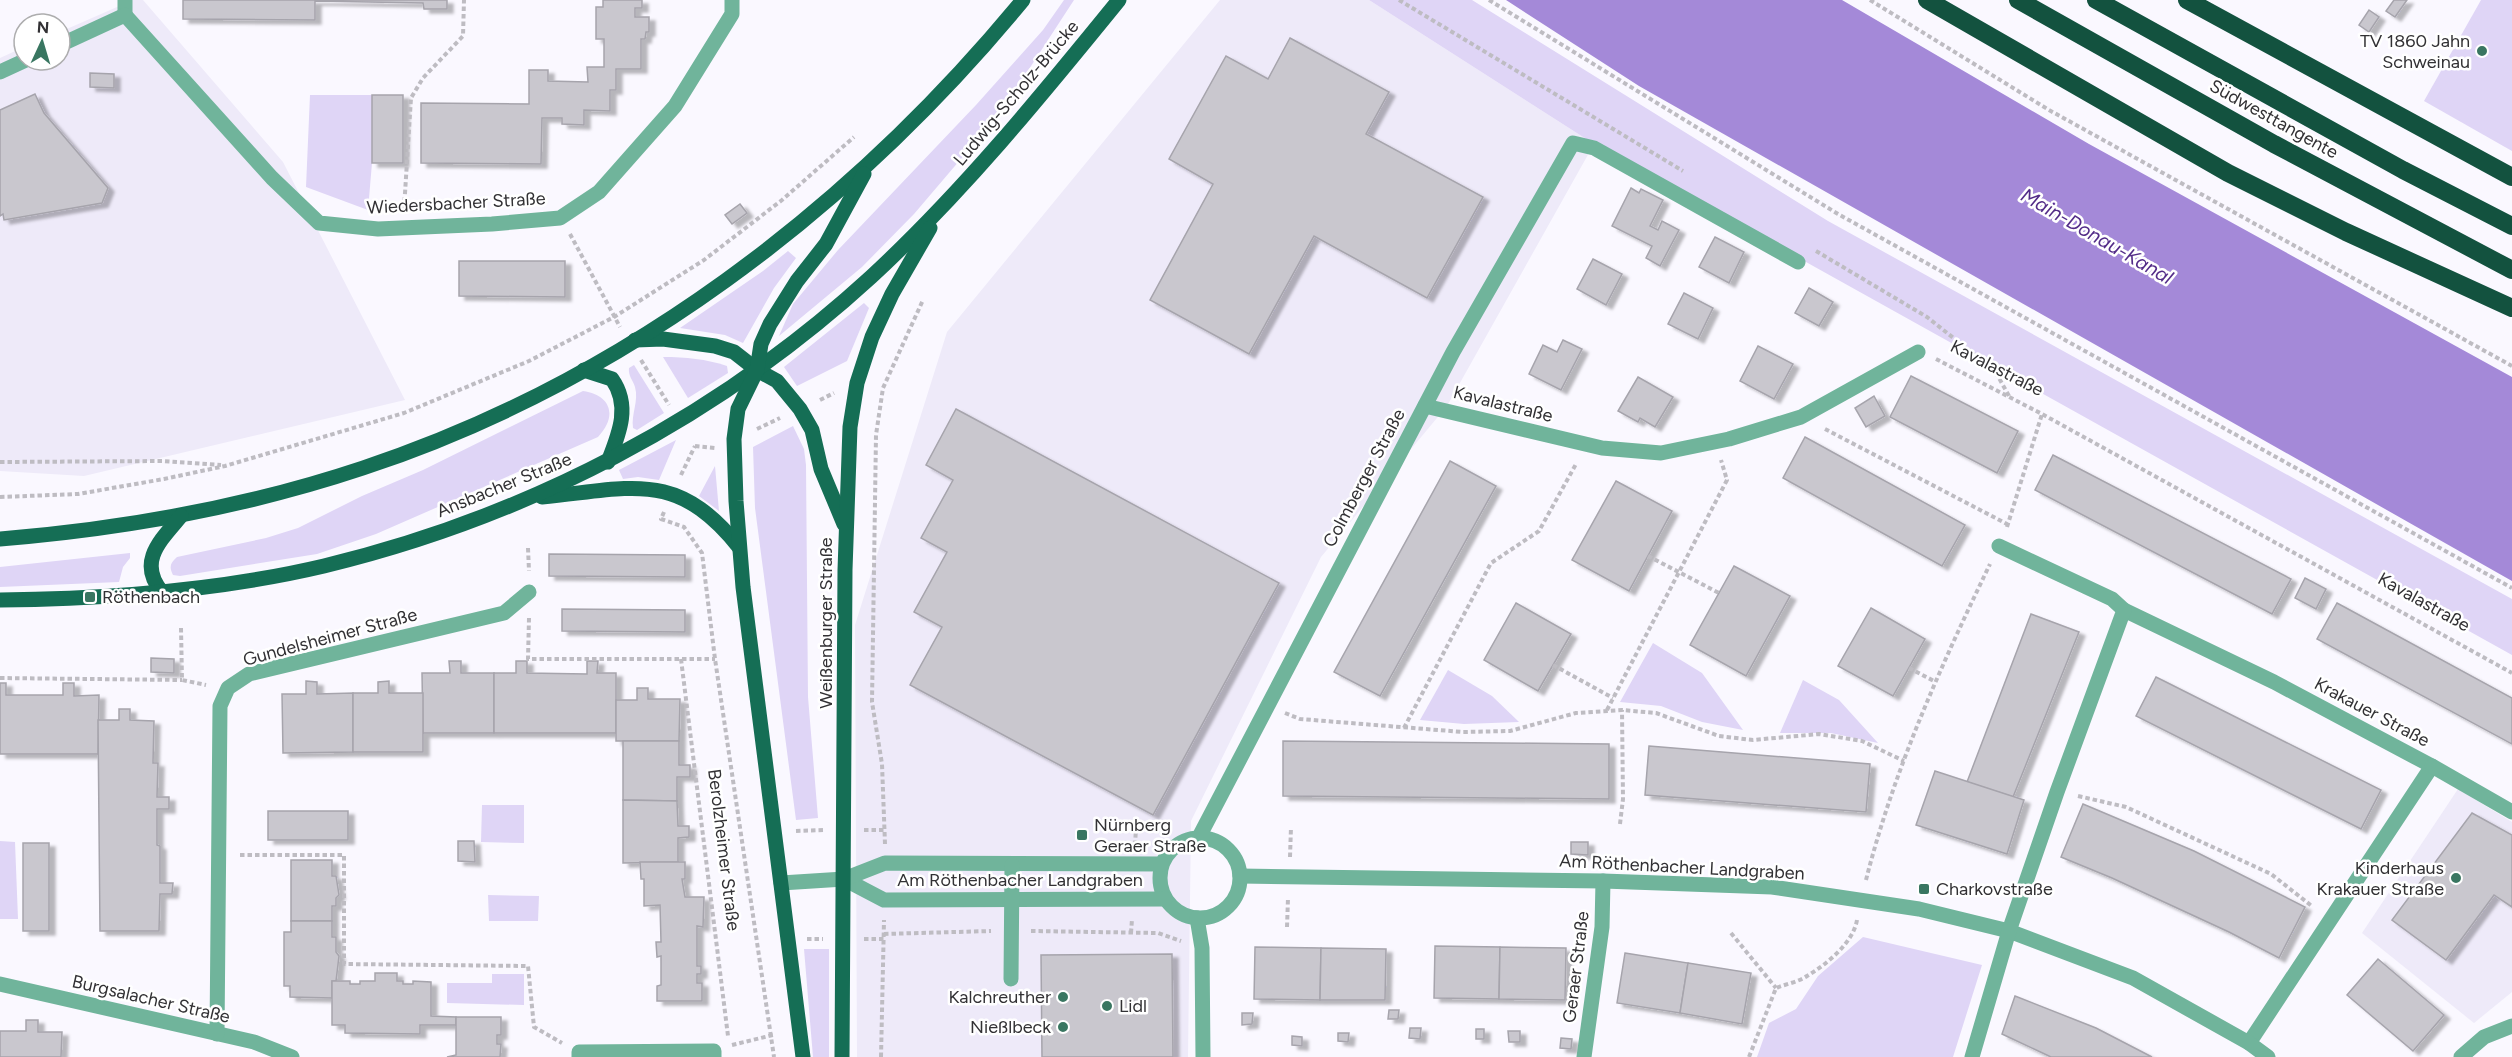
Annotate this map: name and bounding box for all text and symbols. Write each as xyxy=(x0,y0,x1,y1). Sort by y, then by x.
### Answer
north arrow xyxy=(12,12,72,72)
street label: Ludwig-Scholz-Brücke xyxy=(949,16,1083,170)
text: N xyxy=(36,18,50,37)
place label: TV 1860 Jahn Schweinau xyxy=(2360,30,2470,73)
marker: TV 1860 Jahn Schweinau xyxy=(2475,44,2489,58)
street label: Südwesttangente xyxy=(2206,75,2342,164)
water label: Main-Donau-Kanal xyxy=(2017,183,2178,290)
street label: Wiedersbacher Straße xyxy=(366,187,546,219)
street label: Kavalastraße xyxy=(1947,335,2047,401)
street label: Kavalastraße xyxy=(1451,381,1555,427)
street label: Colmberger Straße xyxy=(1318,405,1410,551)
street label: Ansbacher Straße xyxy=(433,448,575,522)
street label: Weißenburger Straße xyxy=(815,537,837,709)
street label: Kavalastraße xyxy=(2374,568,2474,636)
place label: Röthenbach xyxy=(102,586,200,608)
marker: Röthenbach xyxy=(83,590,97,604)
street label: Gundelsheimer Straße xyxy=(241,603,420,671)
street label: Krakauer Straße xyxy=(2311,672,2434,752)
street label: Berolzheimer Straße xyxy=(703,768,745,932)
place label: Nürnberg Geraer Straße xyxy=(1094,814,1206,857)
marker: Nürnberg Geraer Straße xyxy=(1075,828,1089,842)
street label: Am Röthenbacher Landgraben xyxy=(1559,850,1805,884)
place label: Kinderhaus Krakauer Straße xyxy=(2317,857,2444,900)
street label: Am Röthenbacher Landgraben xyxy=(897,869,1143,891)
marker: Kinderhaus Krakauer Straße xyxy=(2449,871,2463,885)
place label: Charkovstraße xyxy=(1936,878,2053,900)
marker: Charkovstraße xyxy=(1917,882,1931,896)
street label: Geraer Straße xyxy=(1558,910,1594,1024)
street label: Burgsalacher Straße xyxy=(70,970,232,1028)
place label: Kalchreuther xyxy=(949,986,1051,1008)
marker: Kalchreuther xyxy=(1056,990,1070,1004)
place label: Lidl xyxy=(1119,995,1147,1017)
marker: Lidl xyxy=(1100,999,1114,1013)
place label: Nießlbeck xyxy=(970,1016,1051,1038)
marker: Nießlbeck xyxy=(1056,1020,1070,1034)

